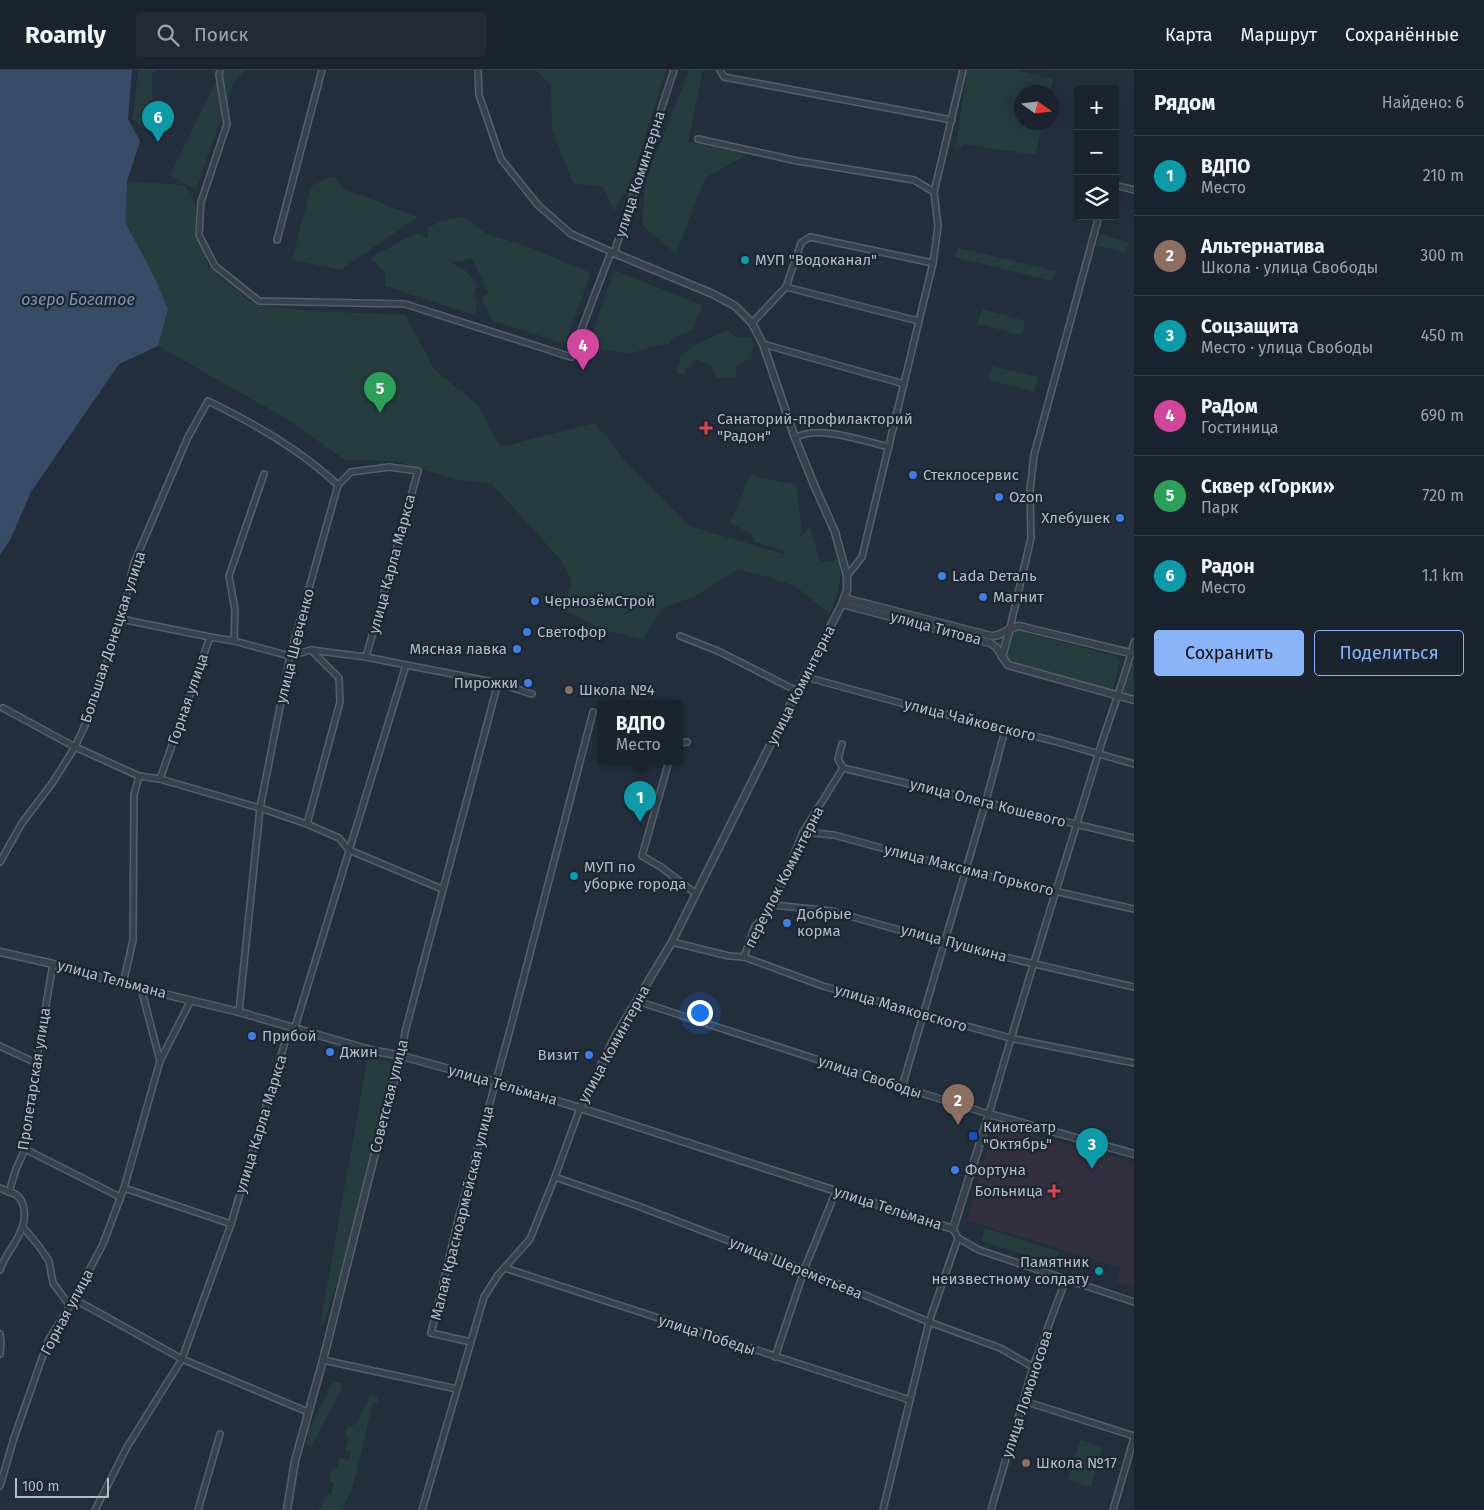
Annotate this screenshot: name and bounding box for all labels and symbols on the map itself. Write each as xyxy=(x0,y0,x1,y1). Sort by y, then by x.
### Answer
north arrow xyxy=(1014,85,1059,130)
pin: 6 xyxy=(142,101,174,142)
street label: улица Коминтерна xyxy=(611,109,669,239)
place label: МУП "Водоканал" xyxy=(755,251,877,269)
marker: МУП "Водоканал" xyxy=(739,254,751,266)
water label: озеро Богатое xyxy=(21,290,135,309)
pin: 4 xyxy=(567,329,599,370)
pin: 5 xyxy=(364,372,396,413)
place label: Санаторий-профилакторий "Радон" xyxy=(717,410,913,445)
marker: Санаторий-профилакторий "Радон" xyxy=(699,421,713,435)
place label: Стеклосервис xyxy=(923,466,1019,484)
marker: Стеклосервис xyxy=(907,469,919,481)
place label: Ozon xyxy=(1009,488,1043,506)
marker: Ozon xyxy=(993,491,1005,503)
street label: улица Карла Маркса xyxy=(365,492,419,636)
place label: Хлебушек xyxy=(1041,509,1110,527)
marker: Хлебушек xyxy=(1114,512,1126,524)
street label: Большая Донецкая улица xyxy=(77,549,149,725)
place label: Lada Dеталь xyxy=(952,567,1037,585)
marker: Lada Dеталь xyxy=(936,570,948,582)
street label: улица Шевченко xyxy=(272,587,318,705)
place label: Магнит xyxy=(993,588,1044,606)
marker: Магнит xyxy=(977,591,989,603)
place label: ЧернозёмСтрой xyxy=(545,592,655,610)
marker: ЧернозёмСтрой xyxy=(529,595,541,607)
street label: улица Титова xyxy=(888,607,984,649)
street label: улица Коминтерна xyxy=(763,622,839,748)
place label: Светофор xyxy=(537,623,606,641)
marker: Светофор xyxy=(521,626,533,638)
place label: Мясная лавка xyxy=(410,640,507,658)
marker: Мясная лавка xyxy=(511,643,523,655)
street label: Горная улица xyxy=(164,651,212,747)
place label: Пирожки xyxy=(454,674,518,692)
marker: Пирожки xyxy=(522,677,534,689)
place label: Школа №4 xyxy=(579,681,655,699)
marker: Школа №4 xyxy=(563,684,575,696)
street label: улица Чайковского xyxy=(902,695,1038,745)
street label: улица Олега Кошевого xyxy=(908,775,1068,831)
pin: 1 xyxy=(624,781,656,822)
street label: переулок Коминтерна xyxy=(740,803,828,951)
street label: улица Максима Горького xyxy=(882,840,1056,900)
place label: МУП по уборке города xyxy=(584,858,686,893)
marker: МУП по уборке города xyxy=(568,870,580,882)
place label: Добрые корма xyxy=(796,905,852,940)
marker: Добрые корма xyxy=(781,917,793,929)
street label: улица Пушкина xyxy=(899,920,1009,966)
street label: улица Тельмана xyxy=(55,956,169,1002)
street label: улица Маяковского xyxy=(833,980,969,1036)
street label: улица Коминтерна xyxy=(574,982,654,1106)
your location xyxy=(687,1000,713,1026)
street label: Пролетарская улица xyxy=(14,1006,54,1152)
place label: Прибой xyxy=(262,1027,316,1045)
marker: Прибой xyxy=(246,1030,258,1042)
street label: Советская улица xyxy=(366,1037,412,1155)
place label: Джин xyxy=(339,1043,378,1061)
marker: Джин xyxy=(324,1046,336,1058)
place label: Визит xyxy=(538,1046,579,1064)
marker: Визит xyxy=(583,1049,595,1061)
street label: улица Свободы xyxy=(816,1052,924,1102)
street label: улица Карла Маркса xyxy=(231,1053,291,1195)
street label: улица Тельмана xyxy=(447,1061,559,1109)
pin: 2 xyxy=(942,1084,974,1125)
street label: Малая Красноармейская улица xyxy=(427,1104,497,1322)
place label: Кинотеатр "Октябрь" xyxy=(983,1118,1056,1153)
pin: 3 xyxy=(1076,1128,1108,1169)
marker: Кинотеатр "Октябрь" xyxy=(967,1130,979,1142)
place label: Фортуна xyxy=(965,1161,1026,1179)
marker: Фортуна xyxy=(949,1164,961,1176)
street label: улица Тельмана xyxy=(832,1182,944,1234)
place label: Больница xyxy=(974,1182,1043,1200)
marker: Больница xyxy=(1047,1184,1061,1198)
street label: улица Шереметьева xyxy=(727,1233,865,1303)
place label: Памятник неизвестному солдату xyxy=(931,1253,1090,1288)
marker: Памятник неизвестному солдату xyxy=(1093,1265,1105,1277)
street label: Горная улица xyxy=(37,1266,97,1358)
street label: улица Победы xyxy=(656,1311,758,1359)
street label: улица Ломоносова xyxy=(998,1328,1056,1460)
place label: Школа №17 xyxy=(1036,1454,1117,1472)
marker: Школа №17 xyxy=(1020,1457,1032,1469)
scale bar xyxy=(15,1475,109,1498)

